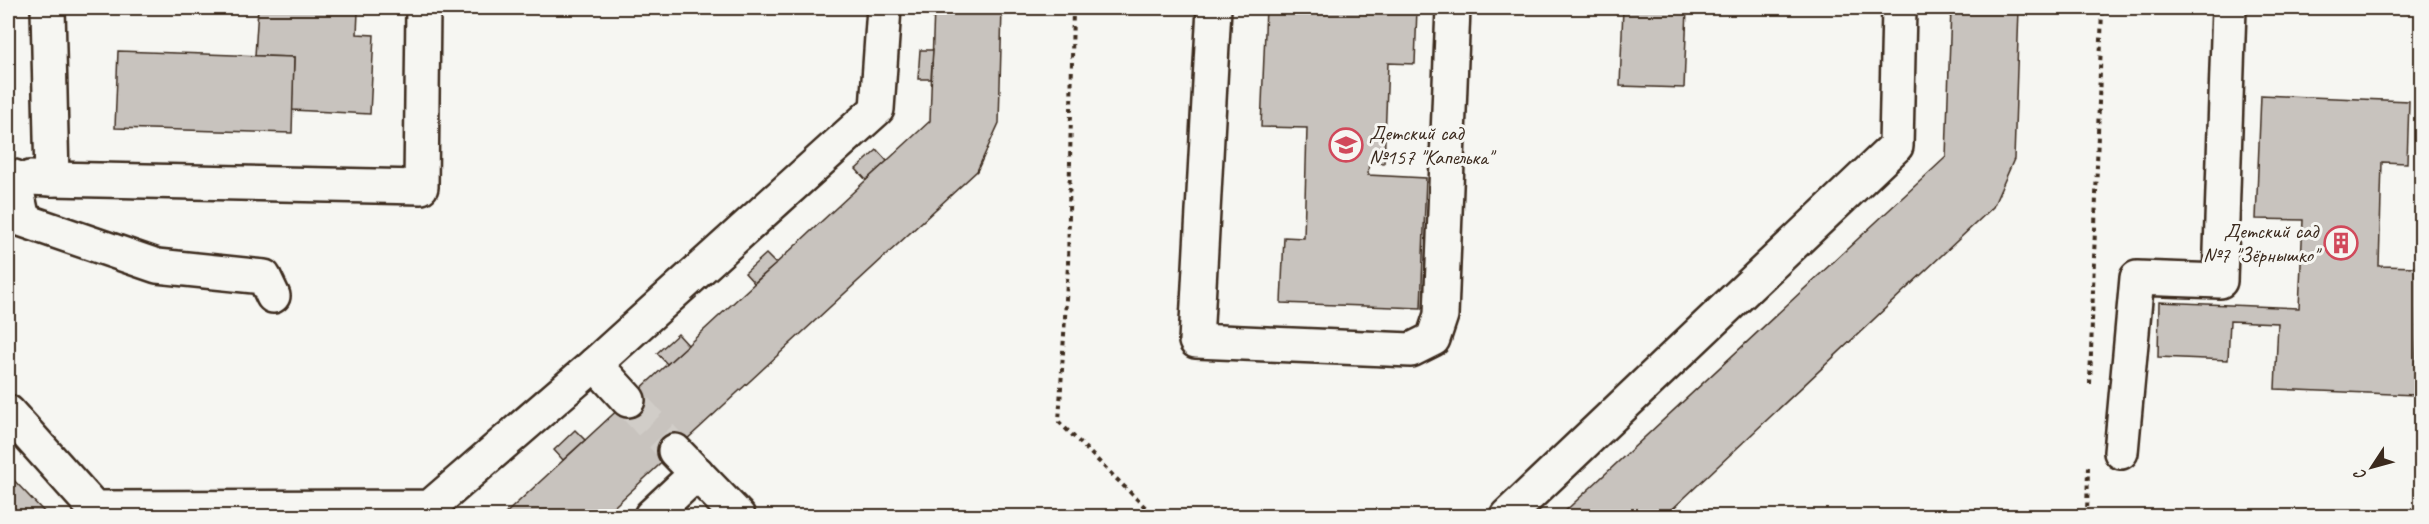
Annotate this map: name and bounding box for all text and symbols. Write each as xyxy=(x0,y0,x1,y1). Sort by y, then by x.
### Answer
place label: Детский сад №157 "Капелька" xyxy=(1369,120,1497,170)
school or university icon: Детский сад №157 "Капелька" xyxy=(1328,127,1364,163)
place label: Детский сад №7 "Зёрнышко" xyxy=(2203,218,2322,268)
building icon: Детский сад №7 "Зёрнышко" xyxy=(2323,225,2359,261)
north arrow xyxy=(2342,437,2402,497)
text: С xyxy=(2349,464,2371,484)

